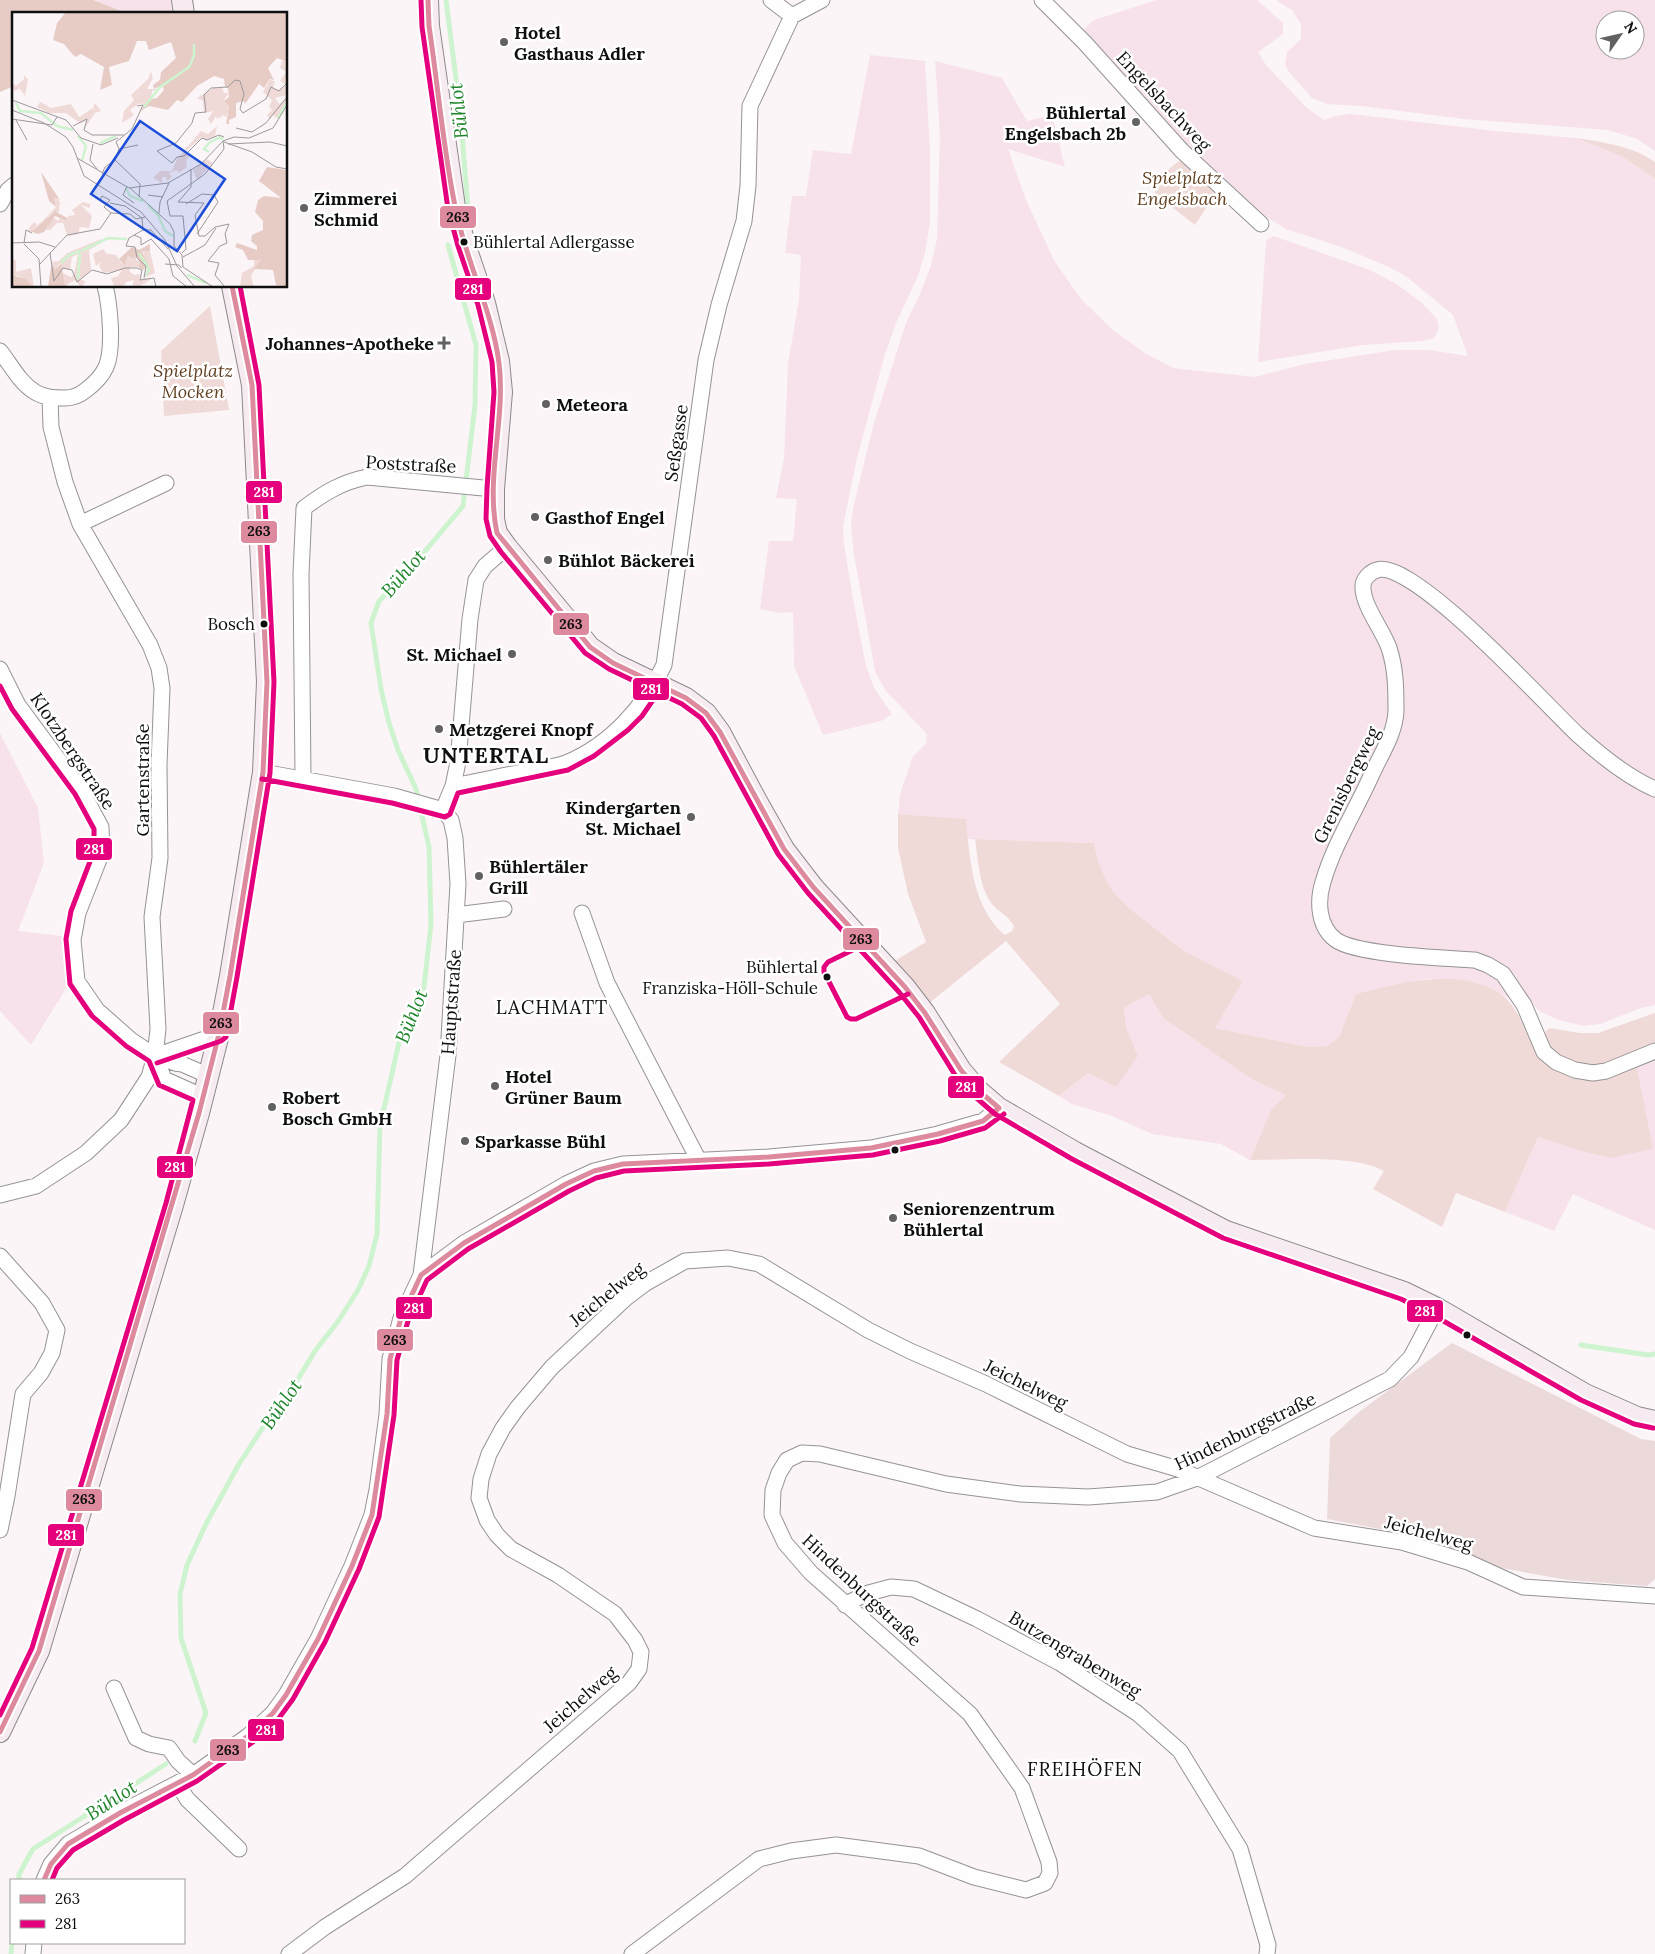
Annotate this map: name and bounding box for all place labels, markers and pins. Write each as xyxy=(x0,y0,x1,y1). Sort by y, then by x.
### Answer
place label: Hotel Gasthaus Adler xyxy=(514,21,645,65)
marker: Hotel Gasthaus Adler xyxy=(498,36,510,48)
place label: Bühlertal Engelsbach 2b xyxy=(1005,101,1126,145)
marker: Bühlertal Engelsbach 2b xyxy=(1130,116,1142,128)
place label: Zimmerei Schmid xyxy=(314,187,398,231)
marker: Zimmerei Schmid xyxy=(298,202,310,214)
place label: Bühlertal Adlergasse xyxy=(473,231,635,253)
marker: Bühlertal Adlergasse xyxy=(459,237,469,247)
place label: Johannes-Apotheke xyxy=(266,332,434,355)
marker: Johannes-Apotheke xyxy=(438,337,450,349)
place label: Meteora xyxy=(556,393,629,416)
marker: Meteora xyxy=(540,398,552,410)
place label: Gasthof Engel xyxy=(545,506,665,529)
marker: Gasthof Engel xyxy=(529,511,541,523)
place label: Bühlot Bäckerei xyxy=(558,549,695,572)
marker: Bühlot Bäckerei xyxy=(542,554,554,566)
place label: Bosch xyxy=(207,613,255,635)
marker: Bosch xyxy=(259,619,269,629)
place label: St. Michael xyxy=(407,643,502,666)
marker: St. Michael xyxy=(506,648,518,660)
place label: Metzgerei Knopf xyxy=(449,718,594,741)
marker: Metzgerei Knopf xyxy=(433,723,445,735)
place label: Kindergarten St. Michael xyxy=(565,796,682,840)
marker: Kindergarten St. Michael xyxy=(685,811,697,823)
place label: Bühlertäler Grill xyxy=(489,855,588,899)
marker: Bühlertäler Grill xyxy=(473,870,485,882)
place label: Bühlertal Franziska-Höll-Schule xyxy=(642,956,818,999)
marker: Bühlertal Franziska-Höll-Schule xyxy=(822,972,832,982)
place label: Hotel Grüner Baum xyxy=(505,1065,622,1109)
marker: Hotel Grüner Baum xyxy=(489,1080,501,1092)
place label: Robert Bosch GmbH xyxy=(282,1086,392,1130)
marker: Robert Bosch GmbH xyxy=(266,1101,278,1113)
place label: Sparkasse Bühl xyxy=(475,1130,606,1153)
marker: Sparkasse Bühl xyxy=(459,1135,471,1147)
unlabelled marker xyxy=(890,1145,900,1155)
place label: Seniorenzentrum Bühlertal xyxy=(903,1197,1055,1241)
marker: Seniorenzentrum Bühlertal xyxy=(887,1212,899,1224)
unlabelled marker xyxy=(1462,1330,1472,1340)

